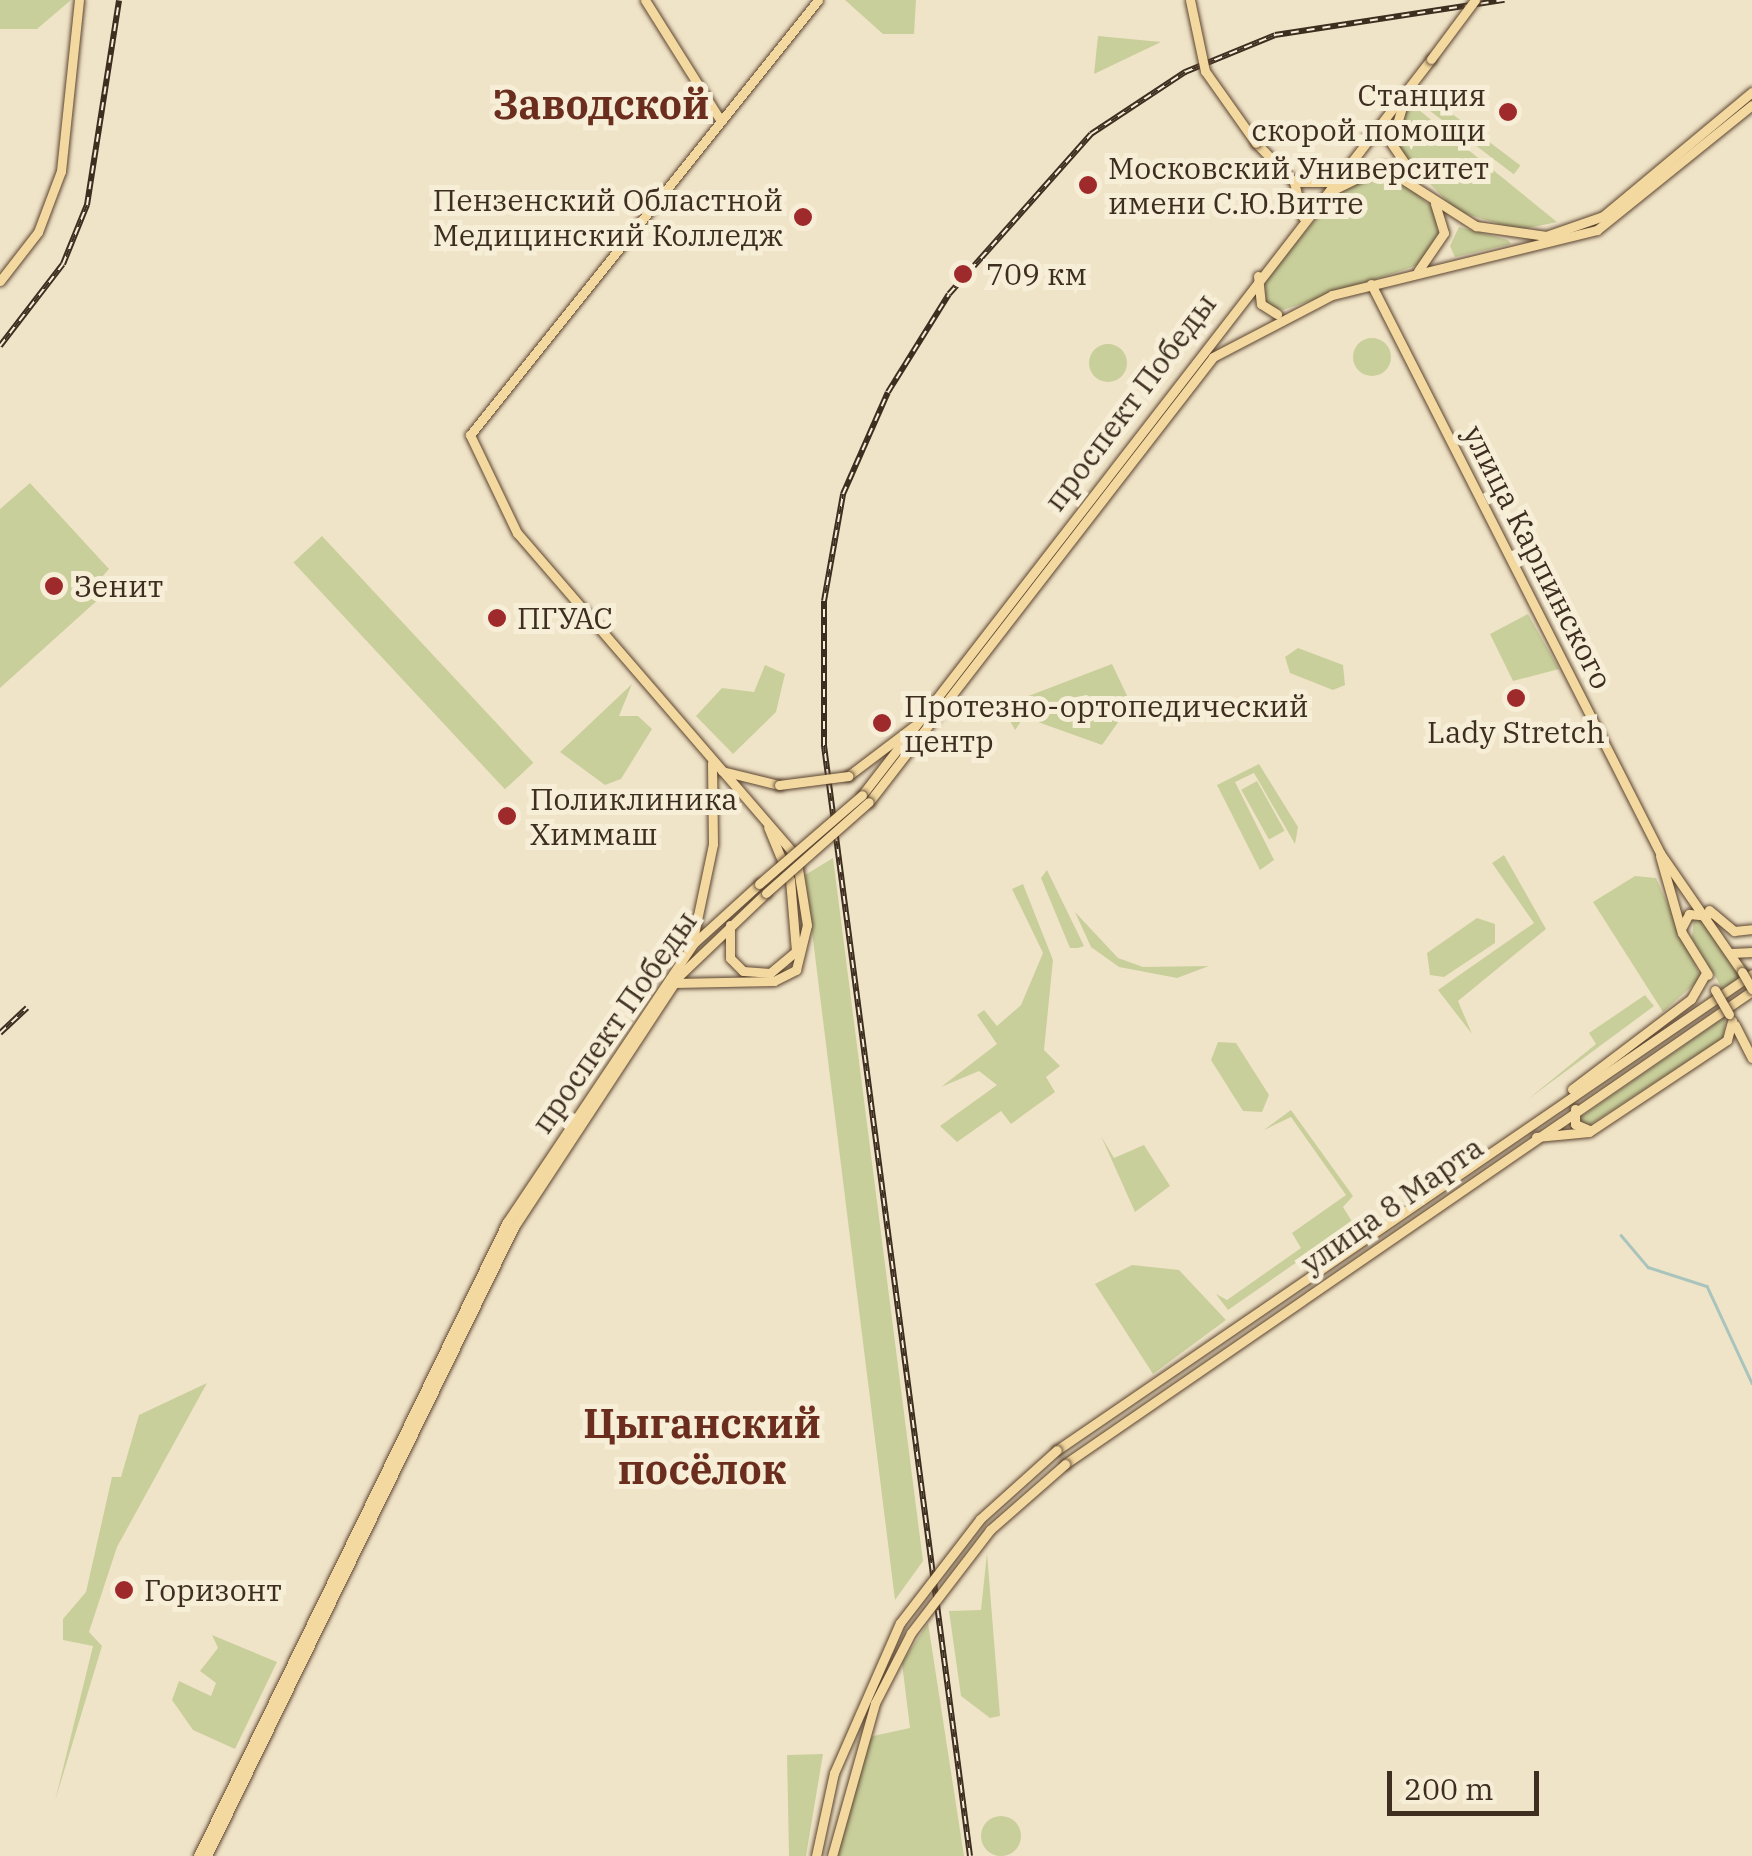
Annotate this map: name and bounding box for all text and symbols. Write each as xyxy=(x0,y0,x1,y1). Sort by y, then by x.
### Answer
place label: Станция скорой помощи xyxy=(1252,77,1486,148)
district label: Заводской xyxy=(493,80,709,128)
marker: Станция скорой помощи xyxy=(1495,99,1521,125)
place label: Московский Университет имени С.Ю.Витте xyxy=(1108,150,1489,220)
marker: Московский Университет имени С.Ю.Витте xyxy=(1077,174,1099,196)
place label: Пензенский Областной Медицинский Колледж xyxy=(433,182,783,252)
marker: Пензенский Областной Медицинский Колледж xyxy=(792,206,814,228)
place label: 709 км xyxy=(986,256,1087,292)
marker: 709 км xyxy=(950,261,976,287)
street label: проспект Победы xyxy=(1037,286,1223,518)
street label: улица Карпинского xyxy=(1456,419,1620,695)
place label: Зенит xyxy=(74,568,163,604)
marker: Зенит xyxy=(43,575,65,597)
place label: ПГУАС xyxy=(517,600,613,636)
marker: ПГУАС xyxy=(486,607,508,629)
marker: Lady Stretch xyxy=(1505,687,1527,709)
place label: Протезно-ортопедический центр xyxy=(904,688,1309,758)
marker: Протезно-ортопедический центр xyxy=(869,710,895,736)
place label: Lady Stretch xyxy=(1427,714,1605,750)
place label: Поликлиника Химмаш xyxy=(530,781,738,852)
marker: Поликлиника Химмаш xyxy=(494,803,520,829)
street label: проспект Победы xyxy=(524,904,704,1140)
street label: улица 8 Марта xyxy=(1294,1129,1490,1281)
district label: Цыганский посёлок xyxy=(583,1399,821,1493)
place label: Горизонт xyxy=(144,1572,282,1608)
marker: Горизонт xyxy=(113,1579,135,1601)
scale bar xyxy=(1392,1751,1544,1813)
text: 200 m xyxy=(1404,1769,1494,1808)

